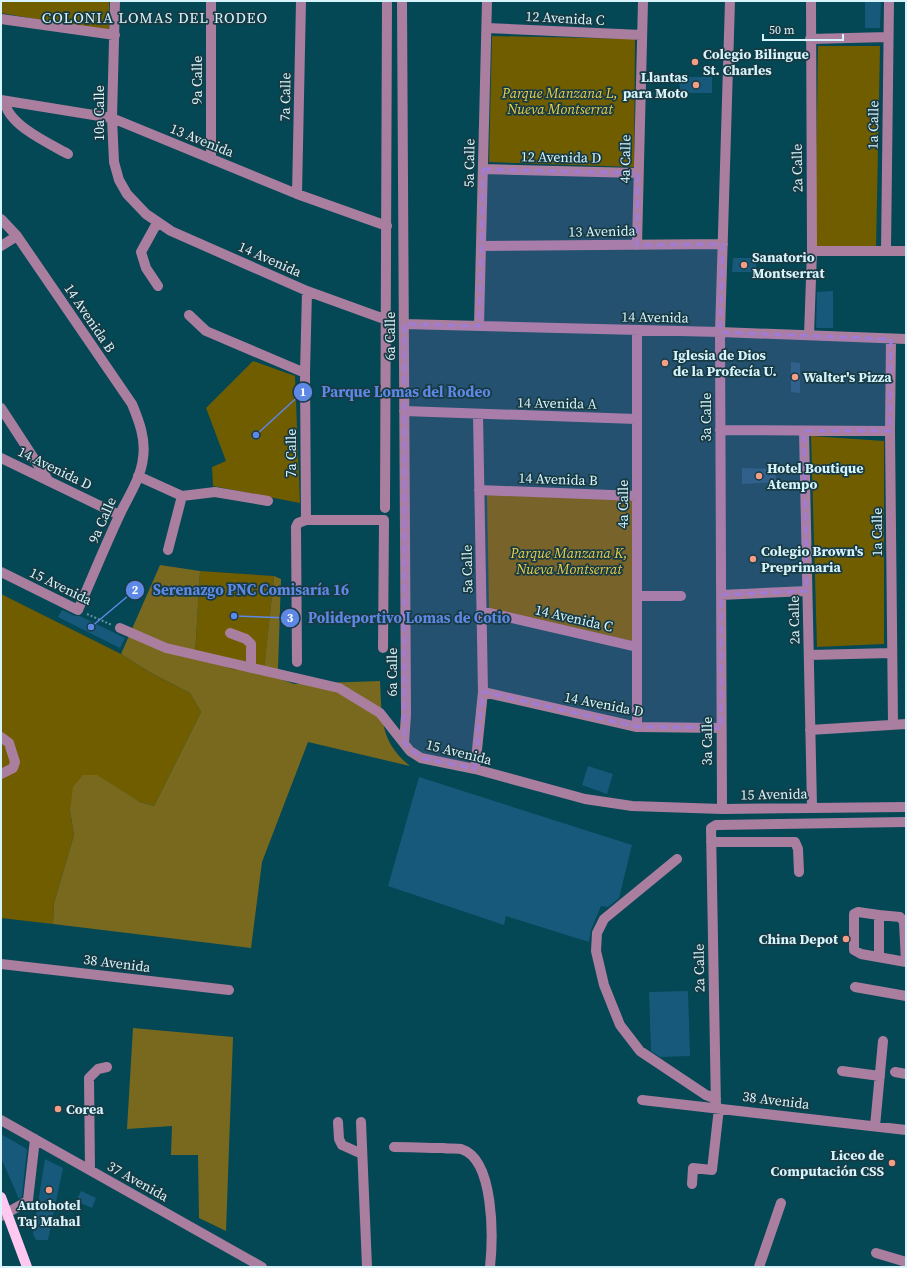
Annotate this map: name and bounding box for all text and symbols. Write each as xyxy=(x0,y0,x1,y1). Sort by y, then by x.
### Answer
street label: 12 Avenida C xyxy=(525,6,605,30)
district label: COLONIA LOMAS DEL RODEO xyxy=(42,7,268,28)
scale bar xyxy=(763,16,843,42)
text: 50 m xyxy=(769,22,795,38)
place label: Colegio Bilingue St. Charles xyxy=(703,44,809,80)
street label: 9a Calle xyxy=(187,56,207,104)
marker: Colegio Bilingue St. Charles xyxy=(690,57,700,67)
place label: Llantas para Moto xyxy=(623,67,689,103)
street label: 7a Calle xyxy=(275,72,295,122)
marker: Llantas para Moto xyxy=(691,80,701,90)
park label: Parque Manzana L, Nueva Montserrat xyxy=(501,83,618,119)
street label: 10a Calle xyxy=(89,85,109,141)
street label: 1a Calle xyxy=(863,100,883,150)
street label: 13 Avenida xyxy=(167,118,238,162)
street label: 4a Calle xyxy=(615,134,635,184)
street label: 5a Calle xyxy=(459,138,479,188)
street label: 2a Calle xyxy=(787,143,807,193)
street label: 12 Avenida D xyxy=(521,146,601,168)
street label: 13 Avenida xyxy=(568,220,637,242)
street label: 14 Avenida xyxy=(235,236,306,282)
place label: Sanatorio Montserrat xyxy=(752,247,826,283)
marker: Sanatorio Montserrat xyxy=(739,260,749,270)
street label: 14 Avenida B xyxy=(60,280,121,357)
street label: 14 Avenida xyxy=(621,306,690,328)
street label: 6a Calle xyxy=(380,312,400,360)
place label: Iglesia de Dios de la Profecía U. xyxy=(673,345,777,381)
marker: Iglesia de Dios de la Profecía U. xyxy=(660,358,670,368)
place label: Walter's Pizza xyxy=(803,367,892,387)
marker: Walter's Pizza xyxy=(790,372,800,382)
callout: Parque Lomas del Rodeo xyxy=(293,379,499,406)
text: Parque Lomas del Rodeo xyxy=(321,381,491,402)
text: 1 xyxy=(300,384,306,400)
street label: 14 Avenida A xyxy=(517,392,598,414)
street label: 3a Calle xyxy=(696,393,716,441)
street label: 7a Calle xyxy=(281,429,301,477)
street label: 14 Avenida D xyxy=(14,441,96,495)
place label: Hotel Boutique Atempo xyxy=(767,458,864,494)
street label: 14 Avenida B xyxy=(518,468,598,490)
marker: Hotel Boutique Atempo xyxy=(754,471,764,481)
street label: 4a Calle xyxy=(613,480,633,528)
street label: 9a Calle xyxy=(83,494,121,546)
street label: 1a Calle xyxy=(867,508,887,556)
place label: Colegio Brown's Preprimaria xyxy=(761,541,864,577)
park label: Parque Manzana K, Nueva Montserrat xyxy=(509,543,628,579)
street label: 5a Calle xyxy=(457,544,477,594)
marker: Colegio Brown's Preprimaria xyxy=(748,554,758,564)
street label: 15 Avenida xyxy=(26,562,96,610)
callout: Serenazgo PNC Comisaría 16 xyxy=(125,577,358,604)
text: Serenazgo PNC Comisaría 16 xyxy=(153,579,349,600)
text: 2 xyxy=(132,582,139,598)
street label: 2a Calle xyxy=(784,595,804,645)
street label: 14 Avenida C xyxy=(533,599,615,637)
callout: Polideportivo Lomas de Cotio xyxy=(280,604,518,631)
text: Polideportivo Lomas de Cotio xyxy=(308,607,511,628)
text: 3 xyxy=(287,610,294,626)
street label: 6a Calle xyxy=(382,648,402,696)
street label: 14 Avenida D xyxy=(563,687,645,722)
street label: 3a Calle xyxy=(697,717,717,765)
street label: 15 Avenida xyxy=(424,734,495,770)
street label: 15 Avenida xyxy=(740,783,809,805)
place label: China Depot xyxy=(759,929,839,949)
marker: China Depot xyxy=(841,934,851,944)
street label: 2a Calle xyxy=(689,943,709,993)
street label: 38 Avenida xyxy=(82,949,152,977)
street label: 38 Avenida xyxy=(741,1086,811,1114)
place label: Corea xyxy=(66,1099,104,1119)
marker: Corea xyxy=(53,1104,63,1114)
place label: Liceo de Computación CSS xyxy=(771,1145,884,1181)
street label: 37 Avenida xyxy=(104,1156,173,1206)
marker: Liceo de Computación CSS xyxy=(887,1158,897,1168)
marker: Autohotel Taj Mahal xyxy=(44,1185,54,1195)
place label: Autohotel Taj Mahal xyxy=(17,1195,81,1231)

